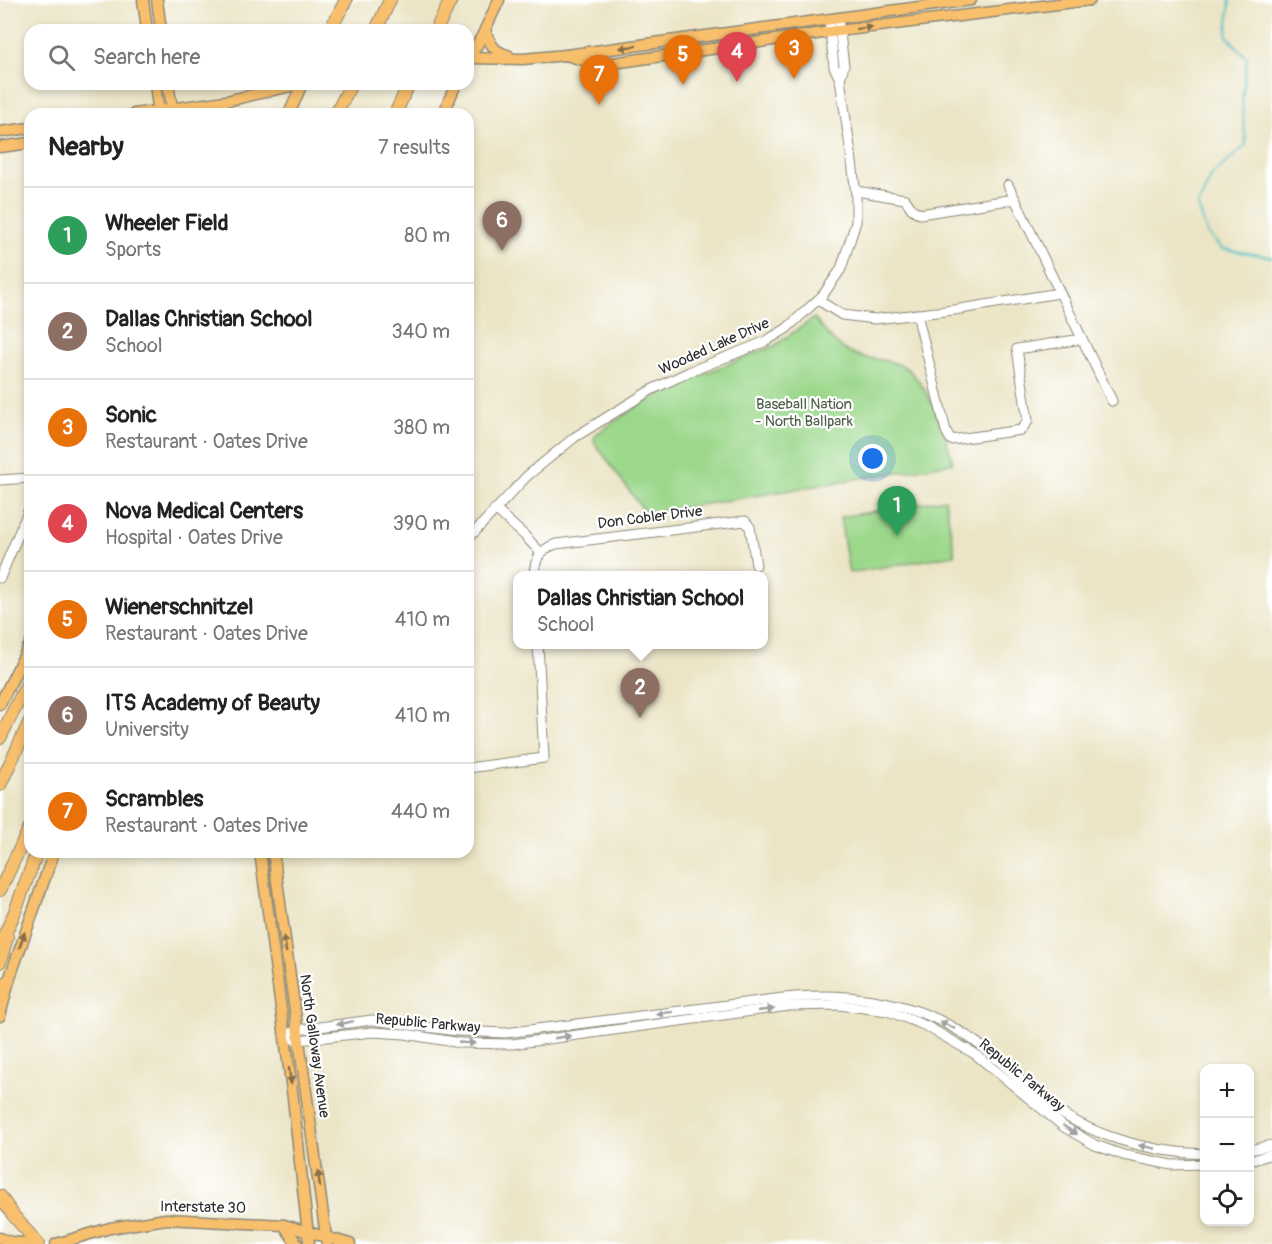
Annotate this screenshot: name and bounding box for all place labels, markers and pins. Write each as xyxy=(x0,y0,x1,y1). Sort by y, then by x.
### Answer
pin: 3 xyxy=(774,29,814,79)
pin: 4 xyxy=(718,32,756,82)
pin: 5 xyxy=(664,36,702,85)
pin: 7 xyxy=(580,56,618,105)
pin: 6 xyxy=(482,202,522,251)
pin: 1 xyxy=(878,486,916,536)
pin: 2 xyxy=(620,668,660,718)

